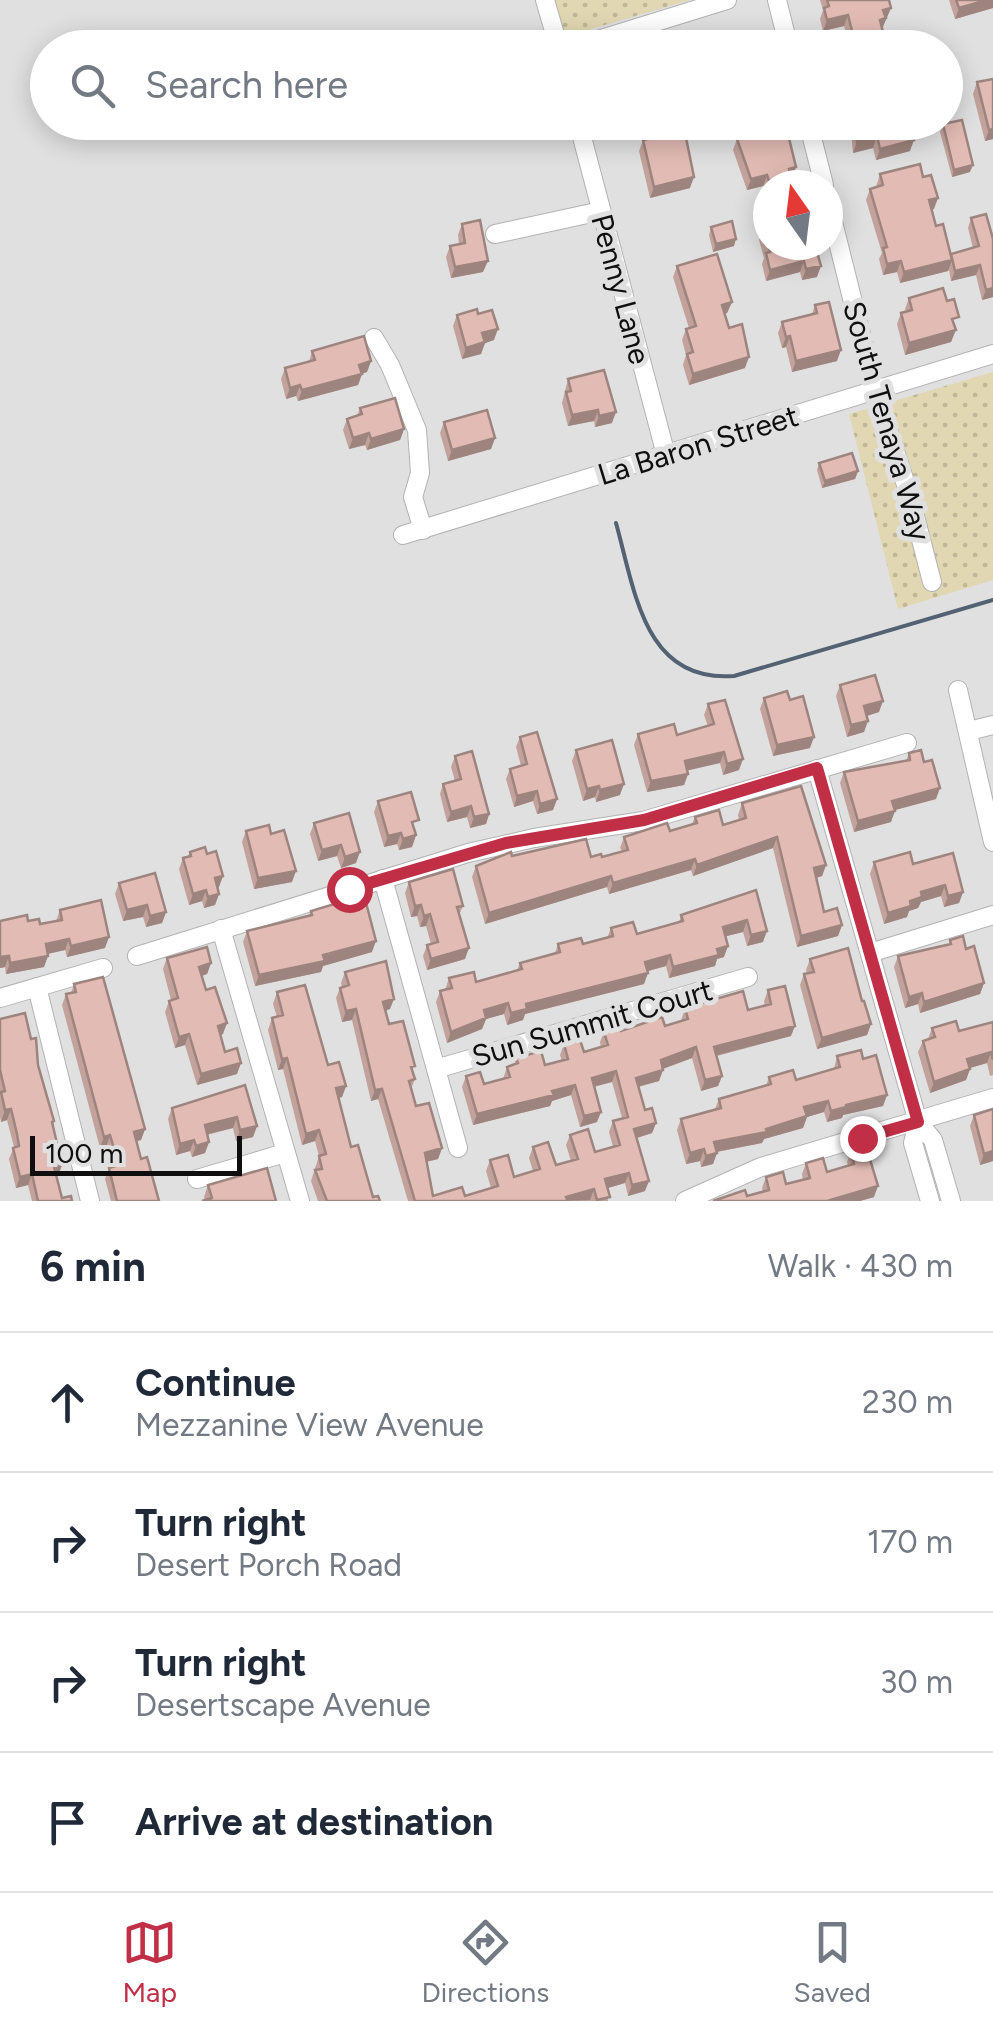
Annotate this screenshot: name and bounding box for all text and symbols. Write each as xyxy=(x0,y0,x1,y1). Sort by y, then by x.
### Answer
search box xyxy=(30,30,963,140)
icon: search xyxy=(65,58,120,113)
text: Search here xyxy=(145,62,348,108)
north arrow xyxy=(753,170,843,260)
street label: Penny Lane xyxy=(583,210,659,368)
street label: South Tenaya Way xyxy=(835,297,939,545)
street label: La Baron Street xyxy=(593,397,803,493)
route start xyxy=(327,867,373,913)
street label: Sun Summit Court xyxy=(467,971,717,1075)
route end xyxy=(840,1116,886,1162)
scale bar xyxy=(30,1131,242,1176)
text: 100 m xyxy=(45,1136,123,1170)
text: 6 min xyxy=(40,1241,146,1292)
text: Walk · 430 m xyxy=(768,1247,953,1285)
text: Continue xyxy=(135,1360,296,1406)
icon: ahead xyxy=(40,1375,95,1430)
text: 230 m xyxy=(862,1383,953,1421)
text: Mezzanine View Avenue xyxy=(135,1406,484,1444)
text: Turn right xyxy=(135,1500,307,1546)
icon: right xyxy=(40,1515,95,1570)
text: 170 m xyxy=(867,1523,953,1561)
text: Desert Porch Road xyxy=(135,1546,402,1584)
text: Turn right xyxy=(135,1640,307,1686)
icon: right xyxy=(40,1655,95,1710)
text: 30 m xyxy=(880,1663,953,1701)
text: Desertscape Avenue xyxy=(135,1686,431,1724)
icon: arrive xyxy=(40,1795,95,1850)
text: Arrive at destination xyxy=(135,1799,493,1845)
tab: Map xyxy=(122,1915,177,2009)
tab: Directions xyxy=(422,1915,549,2009)
tab: Saved xyxy=(794,1915,871,2009)

